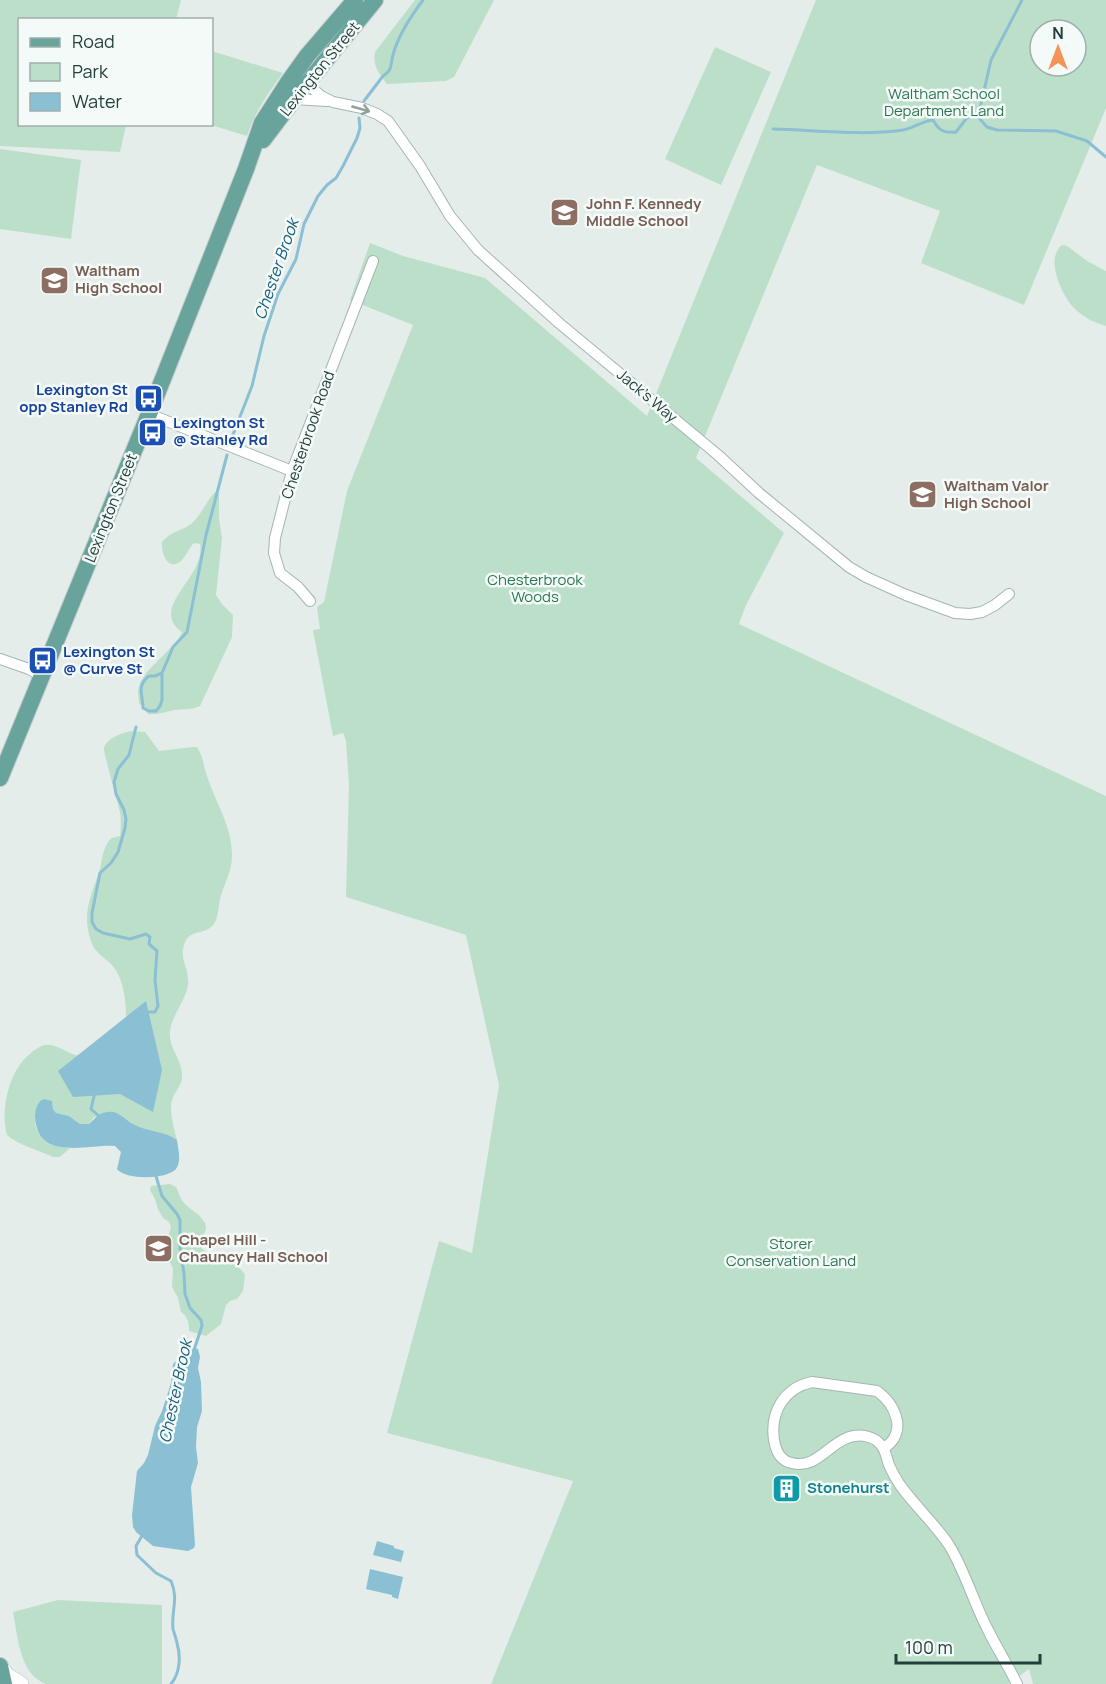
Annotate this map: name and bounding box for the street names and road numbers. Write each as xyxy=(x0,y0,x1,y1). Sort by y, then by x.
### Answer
street label: Lexington Street xyxy=(275,17,364,120)
street label: Jack's Way xyxy=(613,364,682,427)
street label: Chesterbrook Road xyxy=(276,368,339,502)
street label: Lexington Street xyxy=(79,450,142,565)

